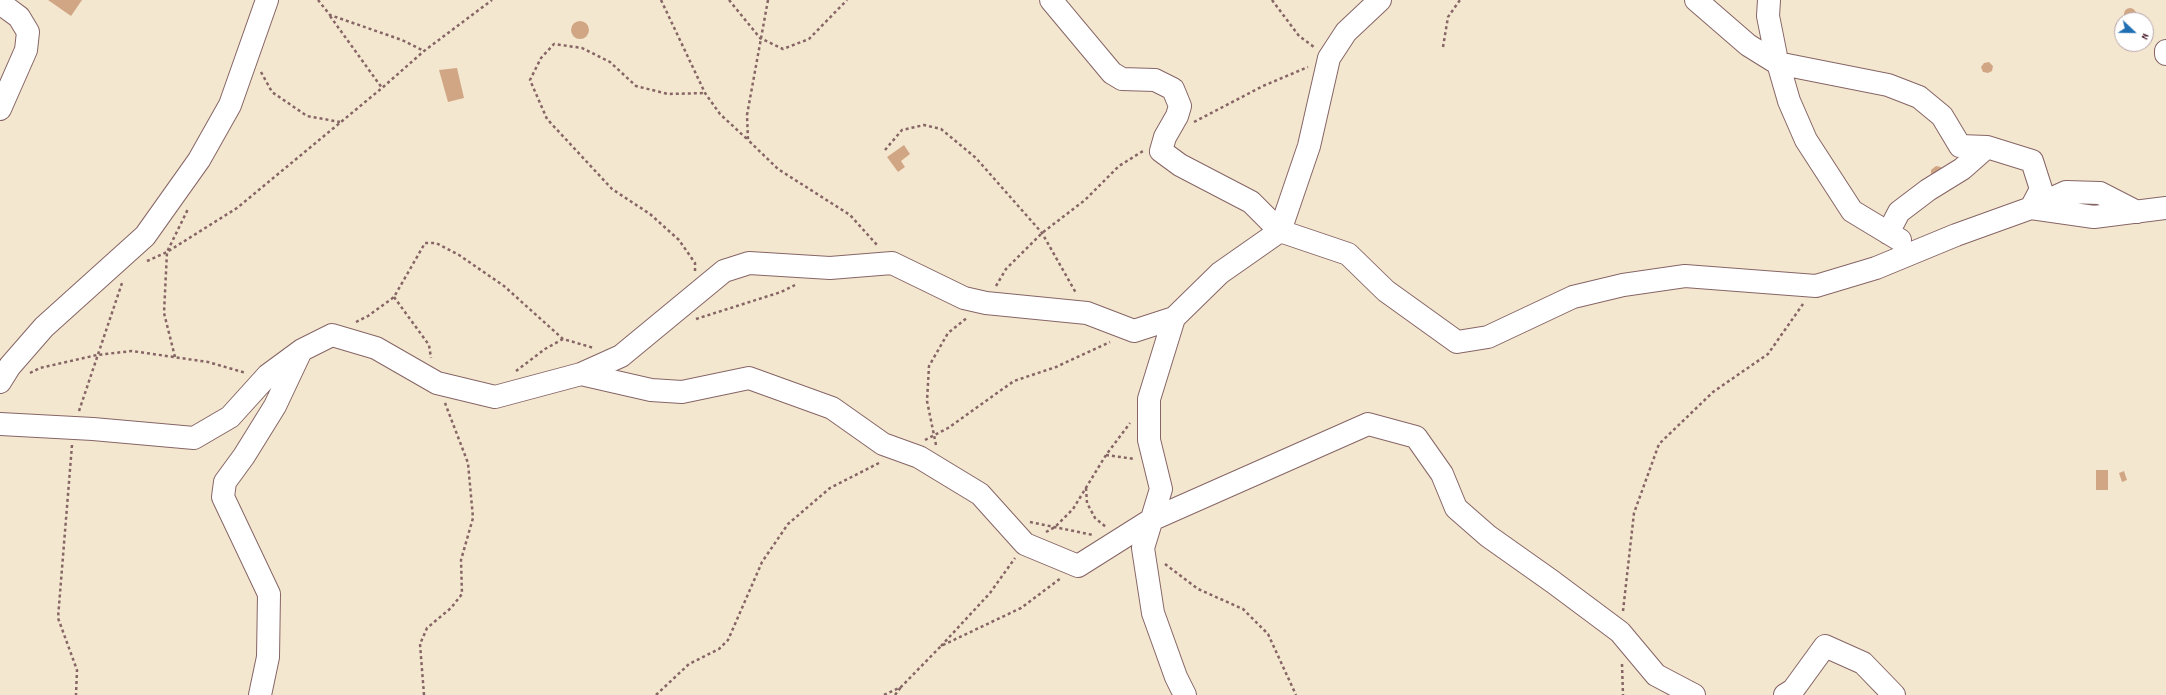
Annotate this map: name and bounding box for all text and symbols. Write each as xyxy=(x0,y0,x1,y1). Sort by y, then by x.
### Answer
north arrow xyxy=(2114,12,2154,52)
text: N xyxy=(2136,31,2153,42)

